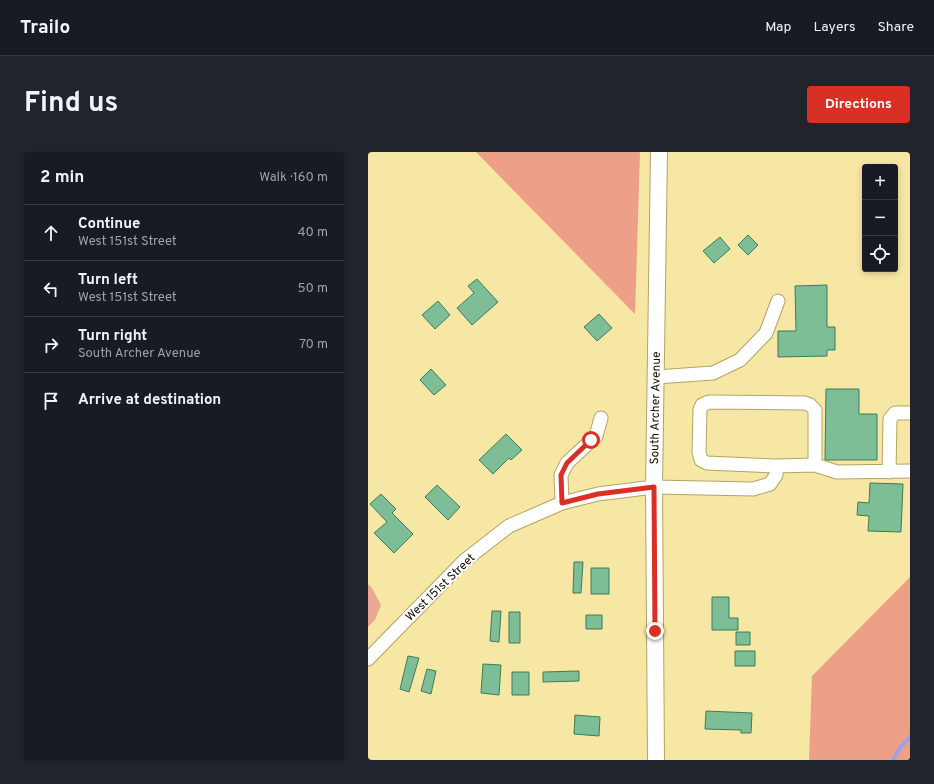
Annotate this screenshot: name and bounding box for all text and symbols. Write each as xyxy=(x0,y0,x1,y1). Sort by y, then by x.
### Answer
text: Trailo xyxy=(20,16,70,40)
text: Map xyxy=(765,19,791,36)
text: Layers xyxy=(813,19,855,36)
text: Share xyxy=(877,19,914,36)
text: Find us xyxy=(24,86,118,122)
button: Directions xyxy=(807,86,910,123)
map controls xyxy=(862,164,898,272)
button: + xyxy=(862,164,898,200)
text: 2 min xyxy=(40,167,84,189)
text: Walk · 160 m xyxy=(259,170,328,186)
button: − xyxy=(862,200,898,236)
text: Continue xyxy=(78,215,140,234)
icon: ahead xyxy=(40,222,62,244)
text: 40 m xyxy=(298,225,328,241)
text: West 151st Street xyxy=(78,234,177,250)
button: locate xyxy=(862,236,898,272)
text: Turn left xyxy=(78,271,138,290)
icon: left xyxy=(40,278,62,300)
text: 50 m xyxy=(298,281,328,297)
text: West 151st Street xyxy=(78,290,177,306)
text: Turn right xyxy=(78,327,147,346)
icon: right xyxy=(40,334,62,356)
text: 70 m xyxy=(299,337,328,353)
text: South Archer Avenue xyxy=(78,346,200,362)
street label: South Archer Avenue xyxy=(647,351,665,465)
icon: arrive xyxy=(40,390,62,412)
text: Arrive at destination xyxy=(78,391,221,410)
route start xyxy=(582,431,600,449)
street label: West 151st Street xyxy=(402,550,479,625)
route end xyxy=(646,622,664,640)

